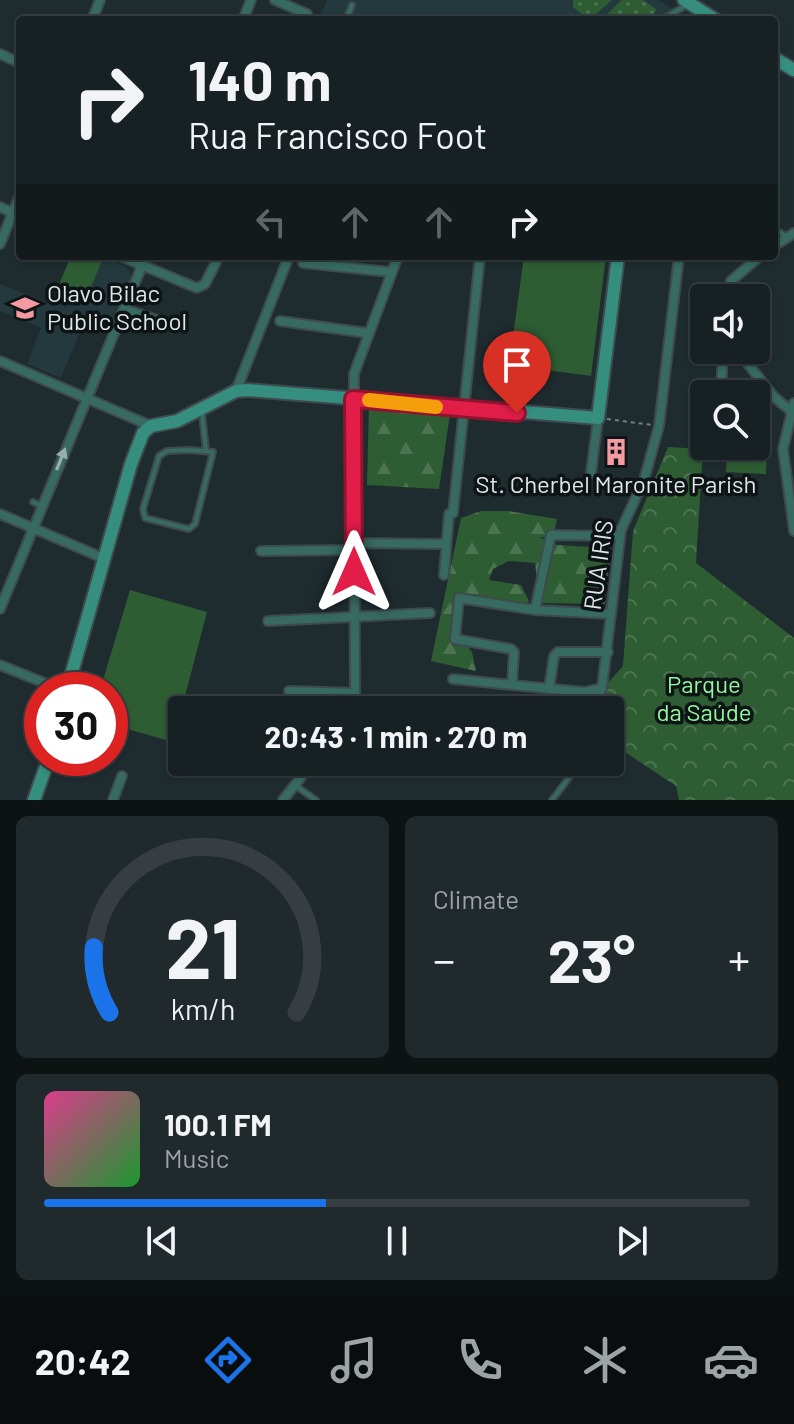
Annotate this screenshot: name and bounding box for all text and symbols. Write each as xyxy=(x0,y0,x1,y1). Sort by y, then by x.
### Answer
text: 140 m xyxy=(188,45,332,112)
icon: right xyxy=(56,48,160,152)
text: Rua Francisco Foot xyxy=(188,113,487,156)
icon: left xyxy=(249,200,293,244)
icon: ahead xyxy=(333,200,377,244)
icon: ahead xyxy=(417,200,461,244)
icon: right xyxy=(501,200,545,244)
place label: Olavo Bilac Public School xyxy=(47,278,187,335)
map controls xyxy=(690,284,770,460)
button: sound xyxy=(690,284,770,364)
school or university icon: Olavo Bilac Public School xyxy=(10,293,40,323)
pin xyxy=(483,331,551,413)
icon: arrive xyxy=(495,343,539,387)
button: search xyxy=(690,380,770,460)
building icon: St. Cherbel Maronite Parish xyxy=(601,437,631,467)
one-way arrow xyxy=(55,447,68,471)
place label: St. Cherbel Maronite Parish xyxy=(475,469,757,498)
street label: RUA IRIS xyxy=(577,518,618,612)
position arrow xyxy=(312,530,396,614)
park label: Parque da Saúde xyxy=(656,669,752,726)
speed limit sign: 30 xyxy=(24,672,128,776)
text: 20:43 · 1 min · 270 m xyxy=(265,718,527,754)
text: Climate xyxy=(433,883,519,914)
text: 21 xyxy=(165,896,240,996)
text: 23° xyxy=(548,923,635,995)
text: − xyxy=(433,932,455,985)
text: + xyxy=(728,932,750,985)
text: km/h xyxy=(170,991,235,1026)
text: 100.1 FM xyxy=(164,1106,272,1142)
text: Music xyxy=(164,1142,229,1173)
icon: previous xyxy=(140,1219,184,1263)
icon: pause xyxy=(375,1219,419,1263)
icon: next xyxy=(610,1219,654,1263)
icon: directions xyxy=(200,1332,256,1388)
icon: music xyxy=(326,1332,382,1388)
icon: phone xyxy=(452,1332,508,1388)
icon: climate xyxy=(577,1332,633,1388)
icon: car xyxy=(703,1332,759,1388)
text: 20:42 xyxy=(35,1339,131,1382)

